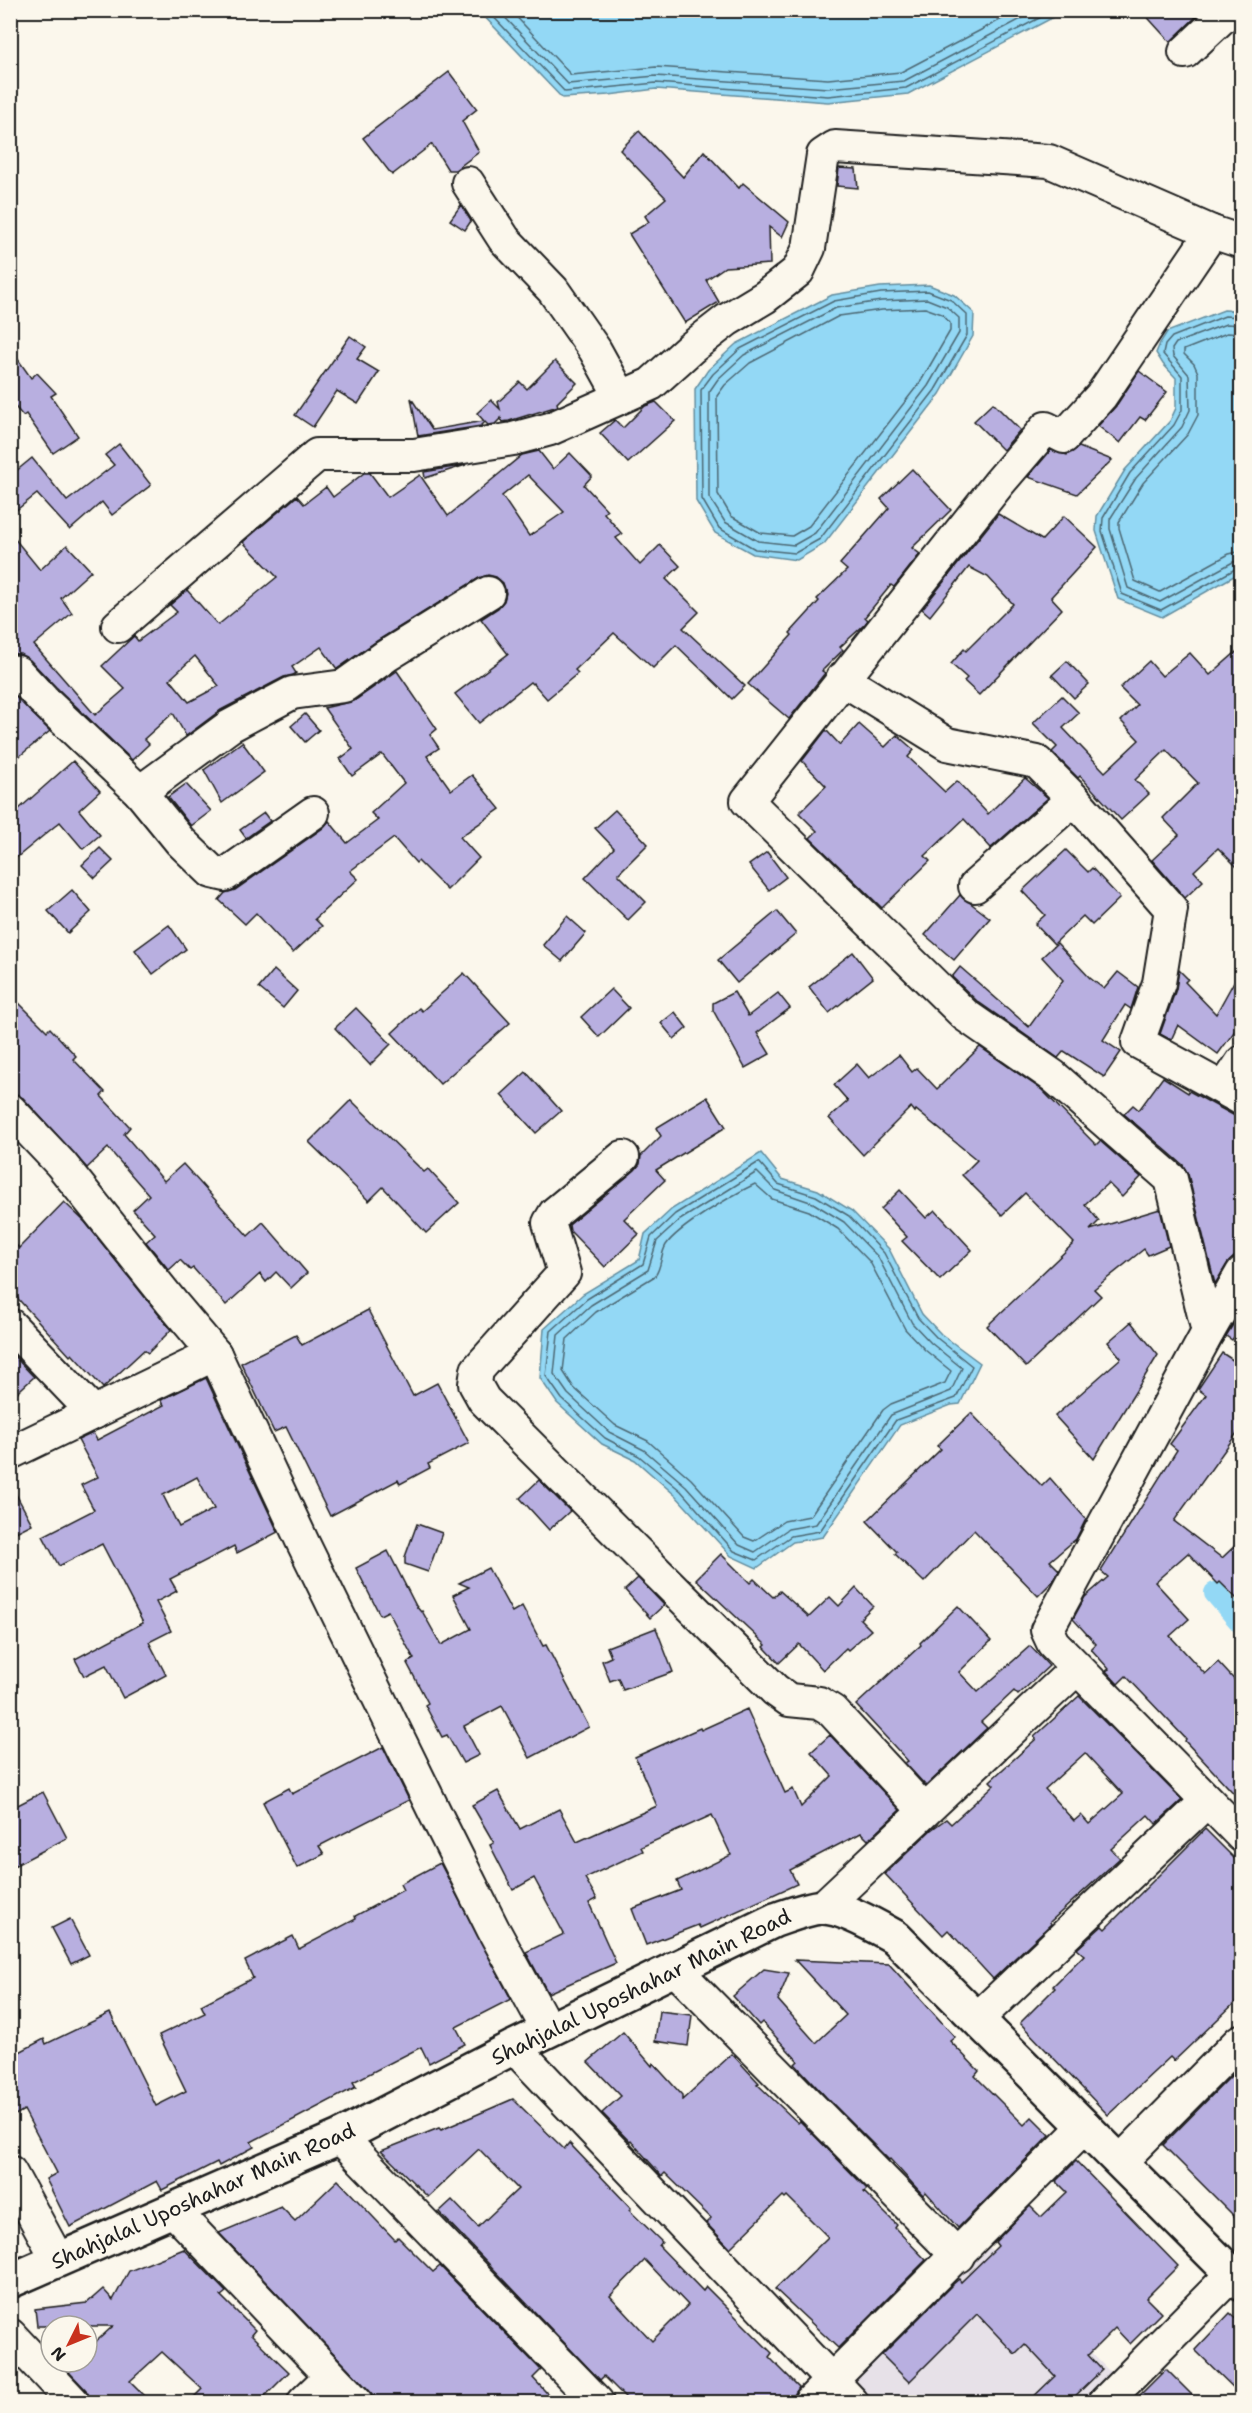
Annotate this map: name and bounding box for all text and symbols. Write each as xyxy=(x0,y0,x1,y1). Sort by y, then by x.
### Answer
street label: Shahjalal Uposhahar Main Road xyxy=(487,1902,795,2072)
street label: Shahjalal Uposhahar Main Road xyxy=(47,2116,359,2276)
north arrow xyxy=(39,2314,99,2374)
text: N xyxy=(46,2342,70,2366)

